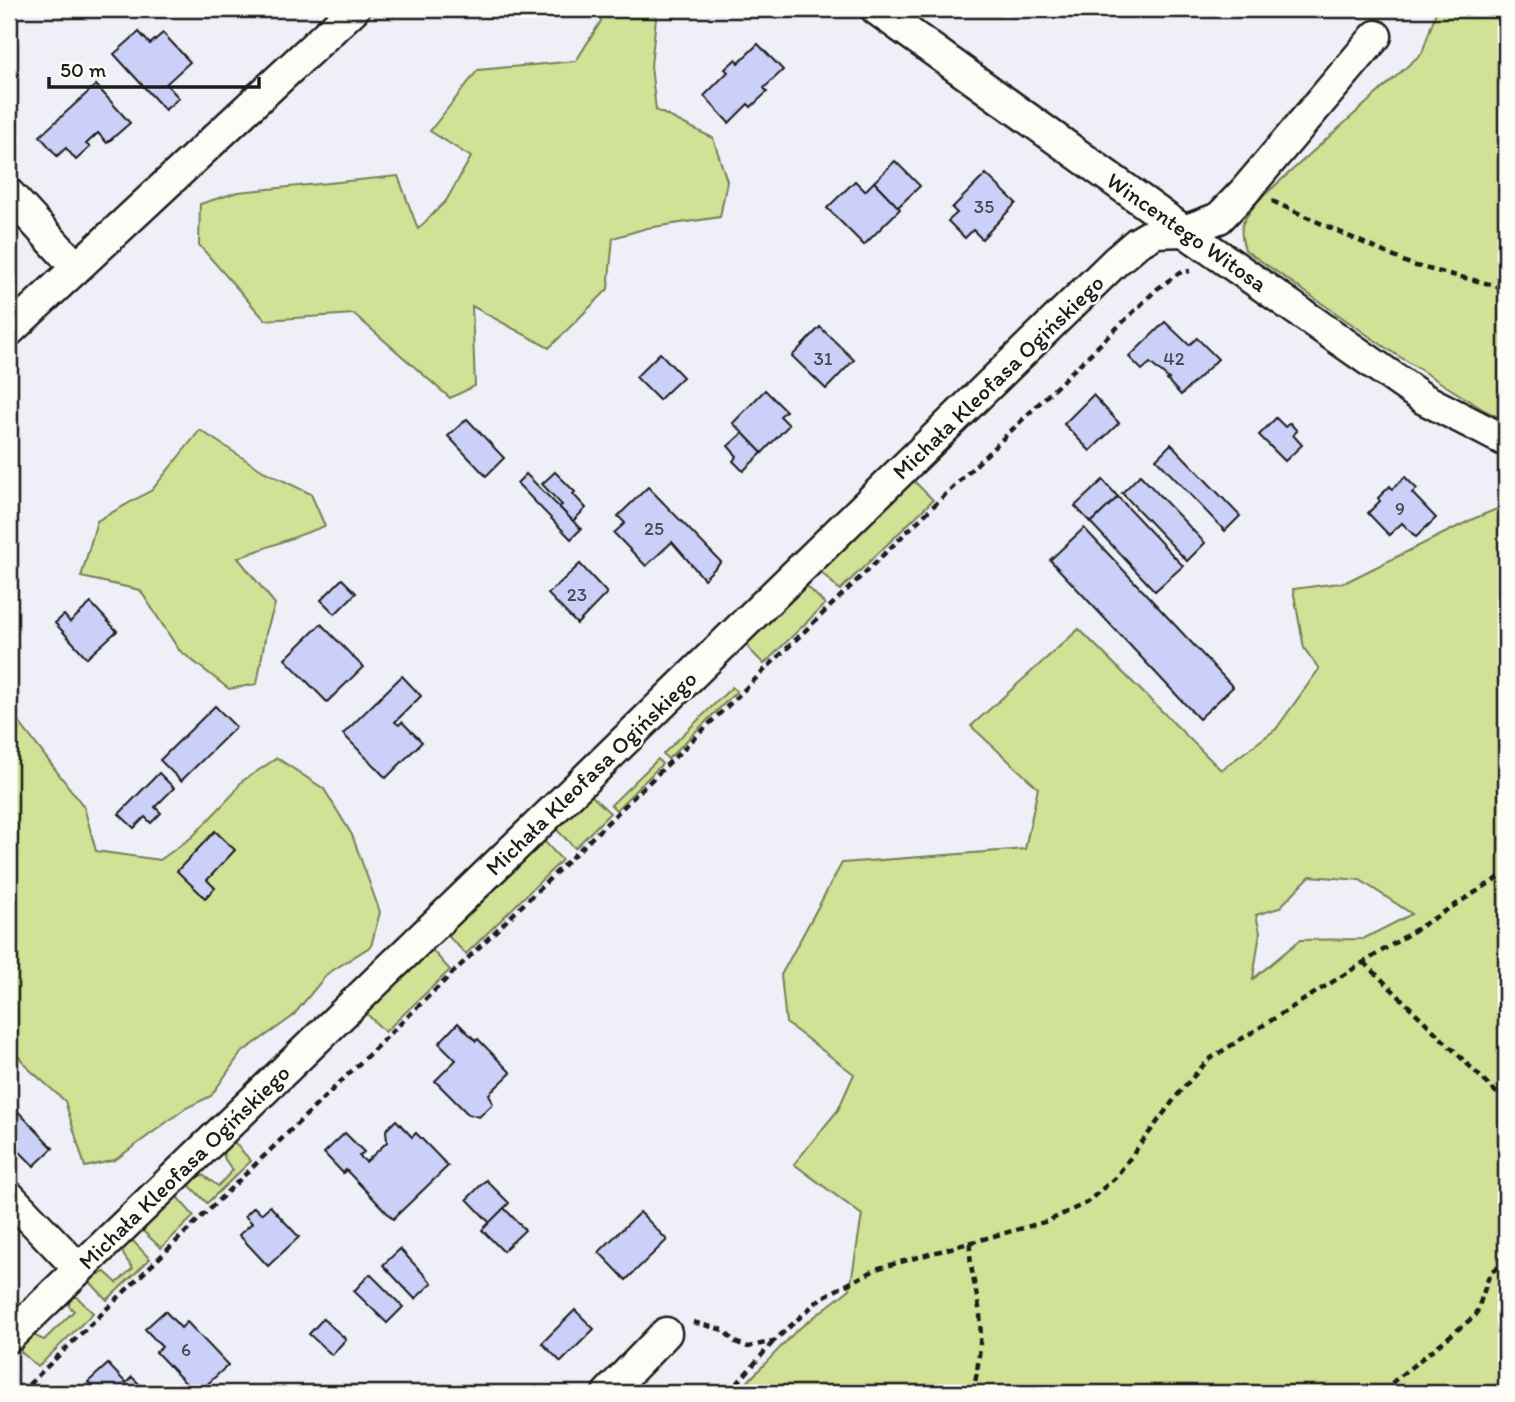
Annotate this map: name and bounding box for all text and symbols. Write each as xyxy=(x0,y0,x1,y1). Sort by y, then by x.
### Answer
scale bar xyxy=(49,46,259,90)
text: 50 m xyxy=(60,57,107,82)
street label: Wincentego Witosa xyxy=(1101,166,1273,298)
house number: 35 xyxy=(974,195,994,218)
street label: Michała Kleofasa Ogińskiego xyxy=(886,269,1110,485)
house number: 31 xyxy=(813,347,833,370)
house number: 42 xyxy=(1163,347,1185,370)
house number: 9 xyxy=(1395,497,1405,520)
house number: 25 xyxy=(644,517,664,540)
house number: 23 xyxy=(567,583,587,606)
street label: Michała Kleofasa Ogińskiego xyxy=(479,665,703,881)
street label: Michała Kleofasa Ogińskiego xyxy=(72,1059,296,1275)
house number: 6 xyxy=(181,1338,191,1361)

